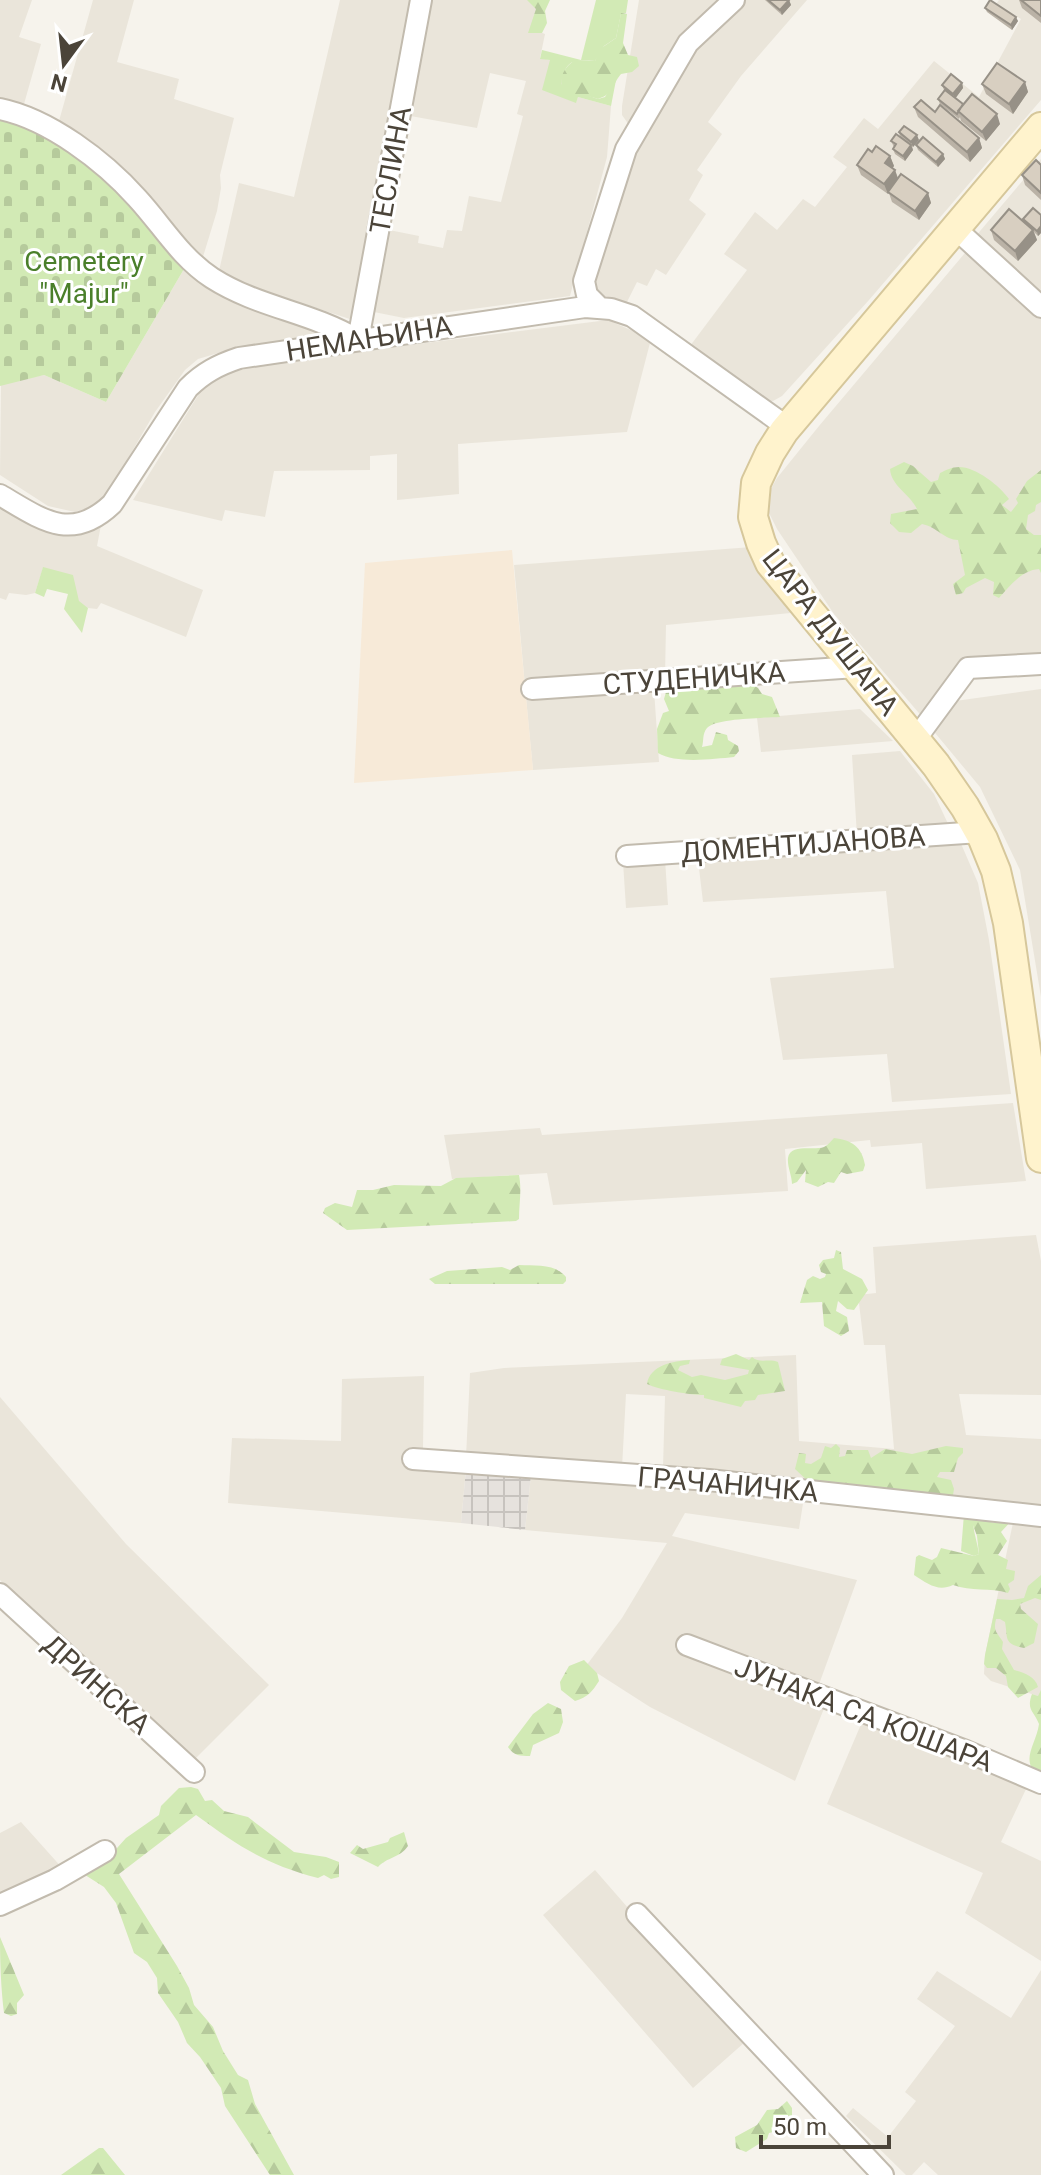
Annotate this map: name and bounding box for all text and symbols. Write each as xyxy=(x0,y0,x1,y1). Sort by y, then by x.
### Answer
north arrow xyxy=(24,24,104,104)
text: N xyxy=(48,69,70,97)
street label: ТЕСЛИНА xyxy=(363,104,418,237)
park label: Cemetery "Majur" xyxy=(24,245,144,310)
street label: НЕМАЊИНА xyxy=(284,309,454,368)
street label: ЦАРА ДУШАНА xyxy=(755,543,906,722)
street label: СТУДЕНИЧКА xyxy=(602,656,786,701)
street label: ДОМЕНТИЈАНОВА xyxy=(680,819,926,870)
street label: ГРАЧАНИЧКА xyxy=(636,1460,820,1509)
street label: ДРИНСКА xyxy=(36,1628,157,1741)
street label: ЈУНАКА СА КОШАРА xyxy=(730,1650,998,1779)
scale bar xyxy=(761,2099,889,2149)
text: 50 m xyxy=(773,2113,827,2141)

